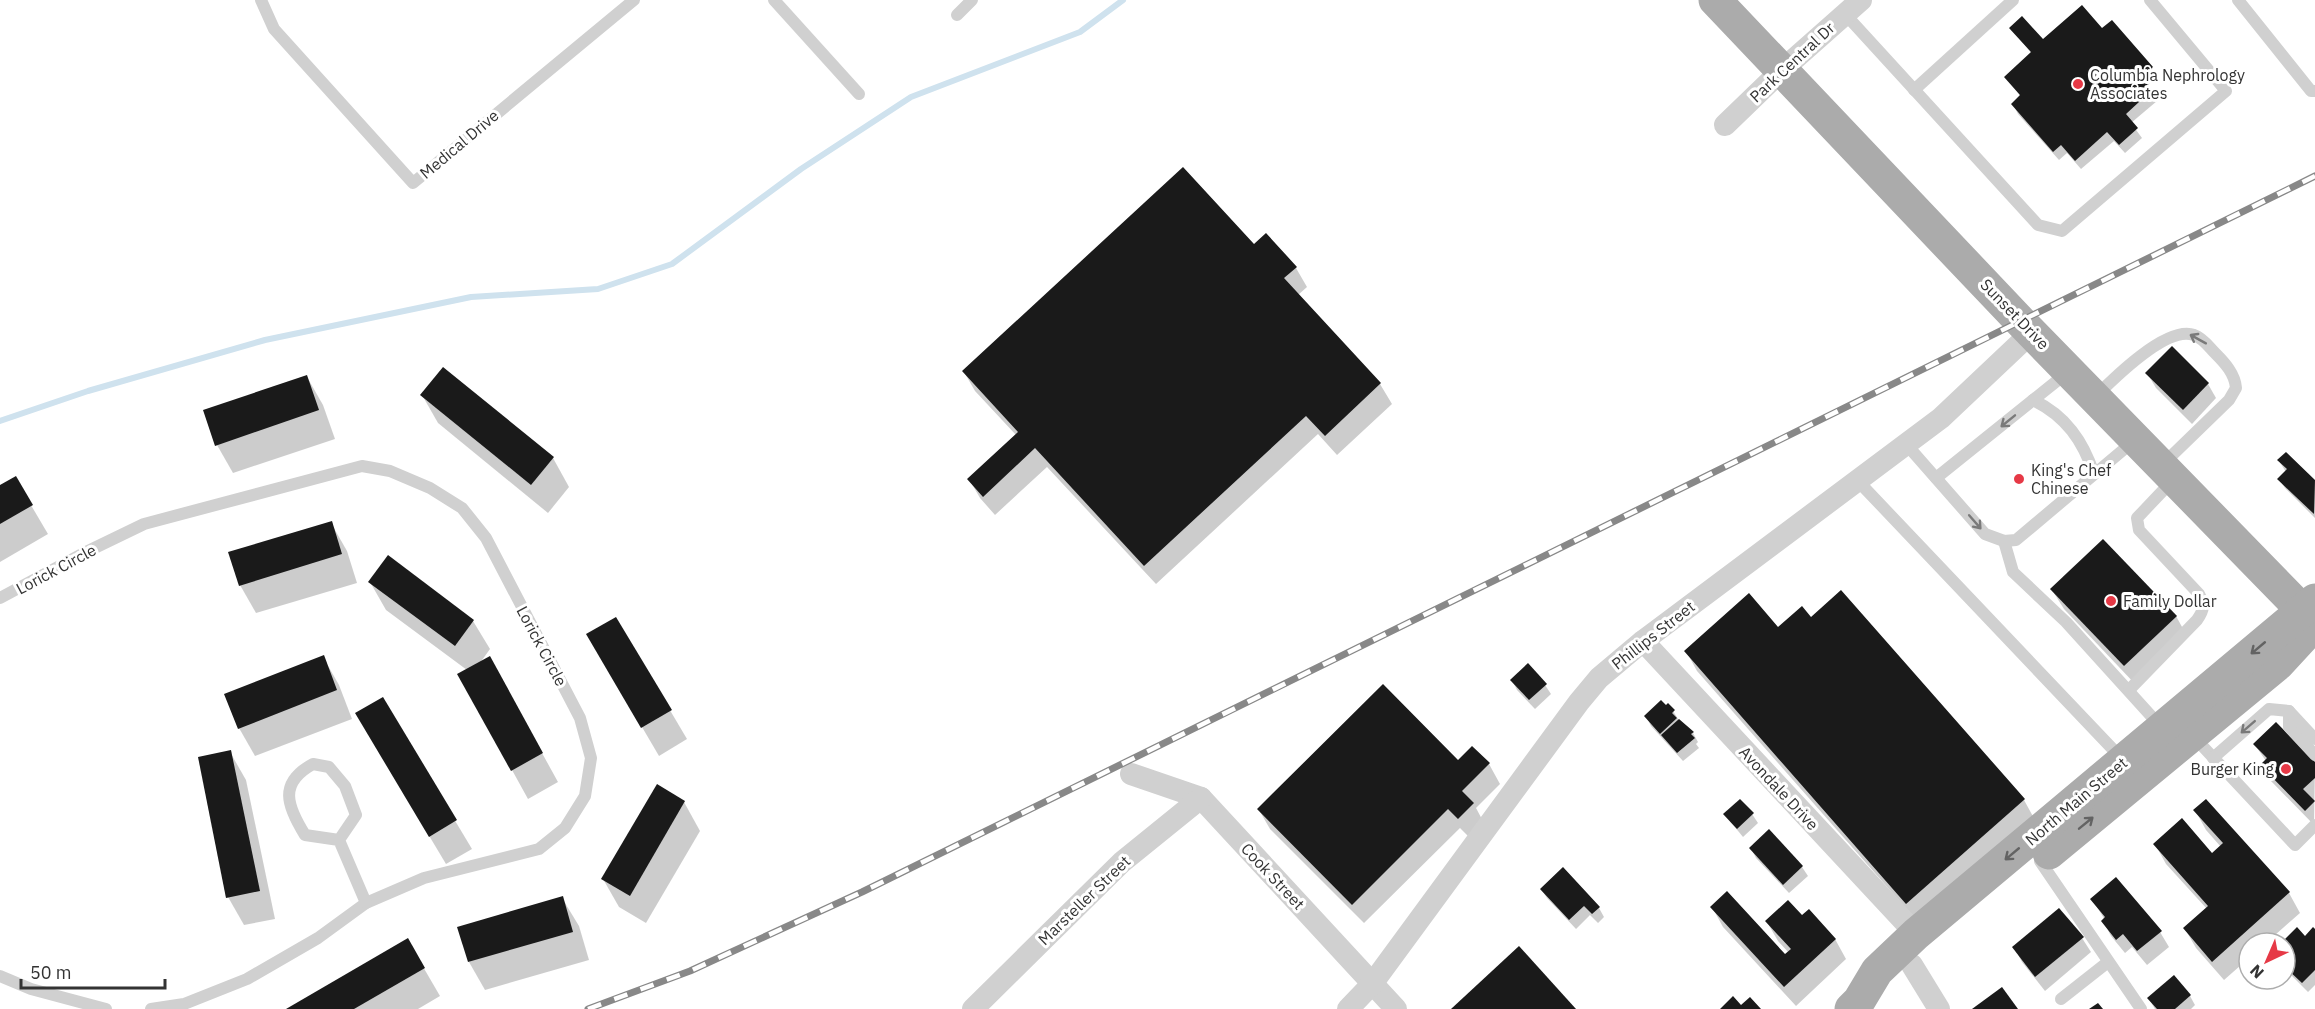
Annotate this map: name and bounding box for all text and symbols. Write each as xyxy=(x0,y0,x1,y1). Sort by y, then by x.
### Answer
street label: Park Central Dr xyxy=(1745,18,1839,106)
place label: Columbia Nephrology Associates xyxy=(2090,65,2245,103)
marker: Columbia Nephrology Associates xyxy=(2071,77,2085,91)
street label: Medical Drive xyxy=(415,105,503,183)
street label: Sunset Drive xyxy=(1976,274,2054,354)
one-way arrow xyxy=(2190,333,2207,345)
one-way arrow xyxy=(2001,414,2016,428)
place label: King's Chef Chinese xyxy=(2031,460,2111,498)
marker: King's Chef Chinese xyxy=(2012,472,2026,486)
one-way arrow xyxy=(1968,514,1982,529)
street label: Lorick Circle xyxy=(13,539,100,598)
place label: Family Dollar xyxy=(2123,591,2217,611)
marker: Family Dollar xyxy=(2104,594,2118,608)
street label: Phillips Street xyxy=(1607,596,1699,674)
street label: Lorick Circle xyxy=(513,603,572,690)
one-way arrow xyxy=(2251,642,2267,655)
one-way arrow xyxy=(2241,720,2256,734)
street label: Avondale Drive xyxy=(1735,742,1823,834)
street label: North Main Street xyxy=(2021,753,2131,849)
place label: Burger King xyxy=(2190,759,2275,779)
marker: Burger King xyxy=(2279,762,2293,776)
one-way arrow xyxy=(2078,816,2094,829)
street label: Cook Street xyxy=(1237,838,1309,914)
one-way arrow xyxy=(2005,847,2020,861)
street label: Marsteller Street xyxy=(1034,851,1134,949)
north arrow xyxy=(2237,931,2297,991)
scale bar xyxy=(21,952,165,990)
text: 50 m xyxy=(30,961,72,984)
text: N xyxy=(2245,961,2268,983)

